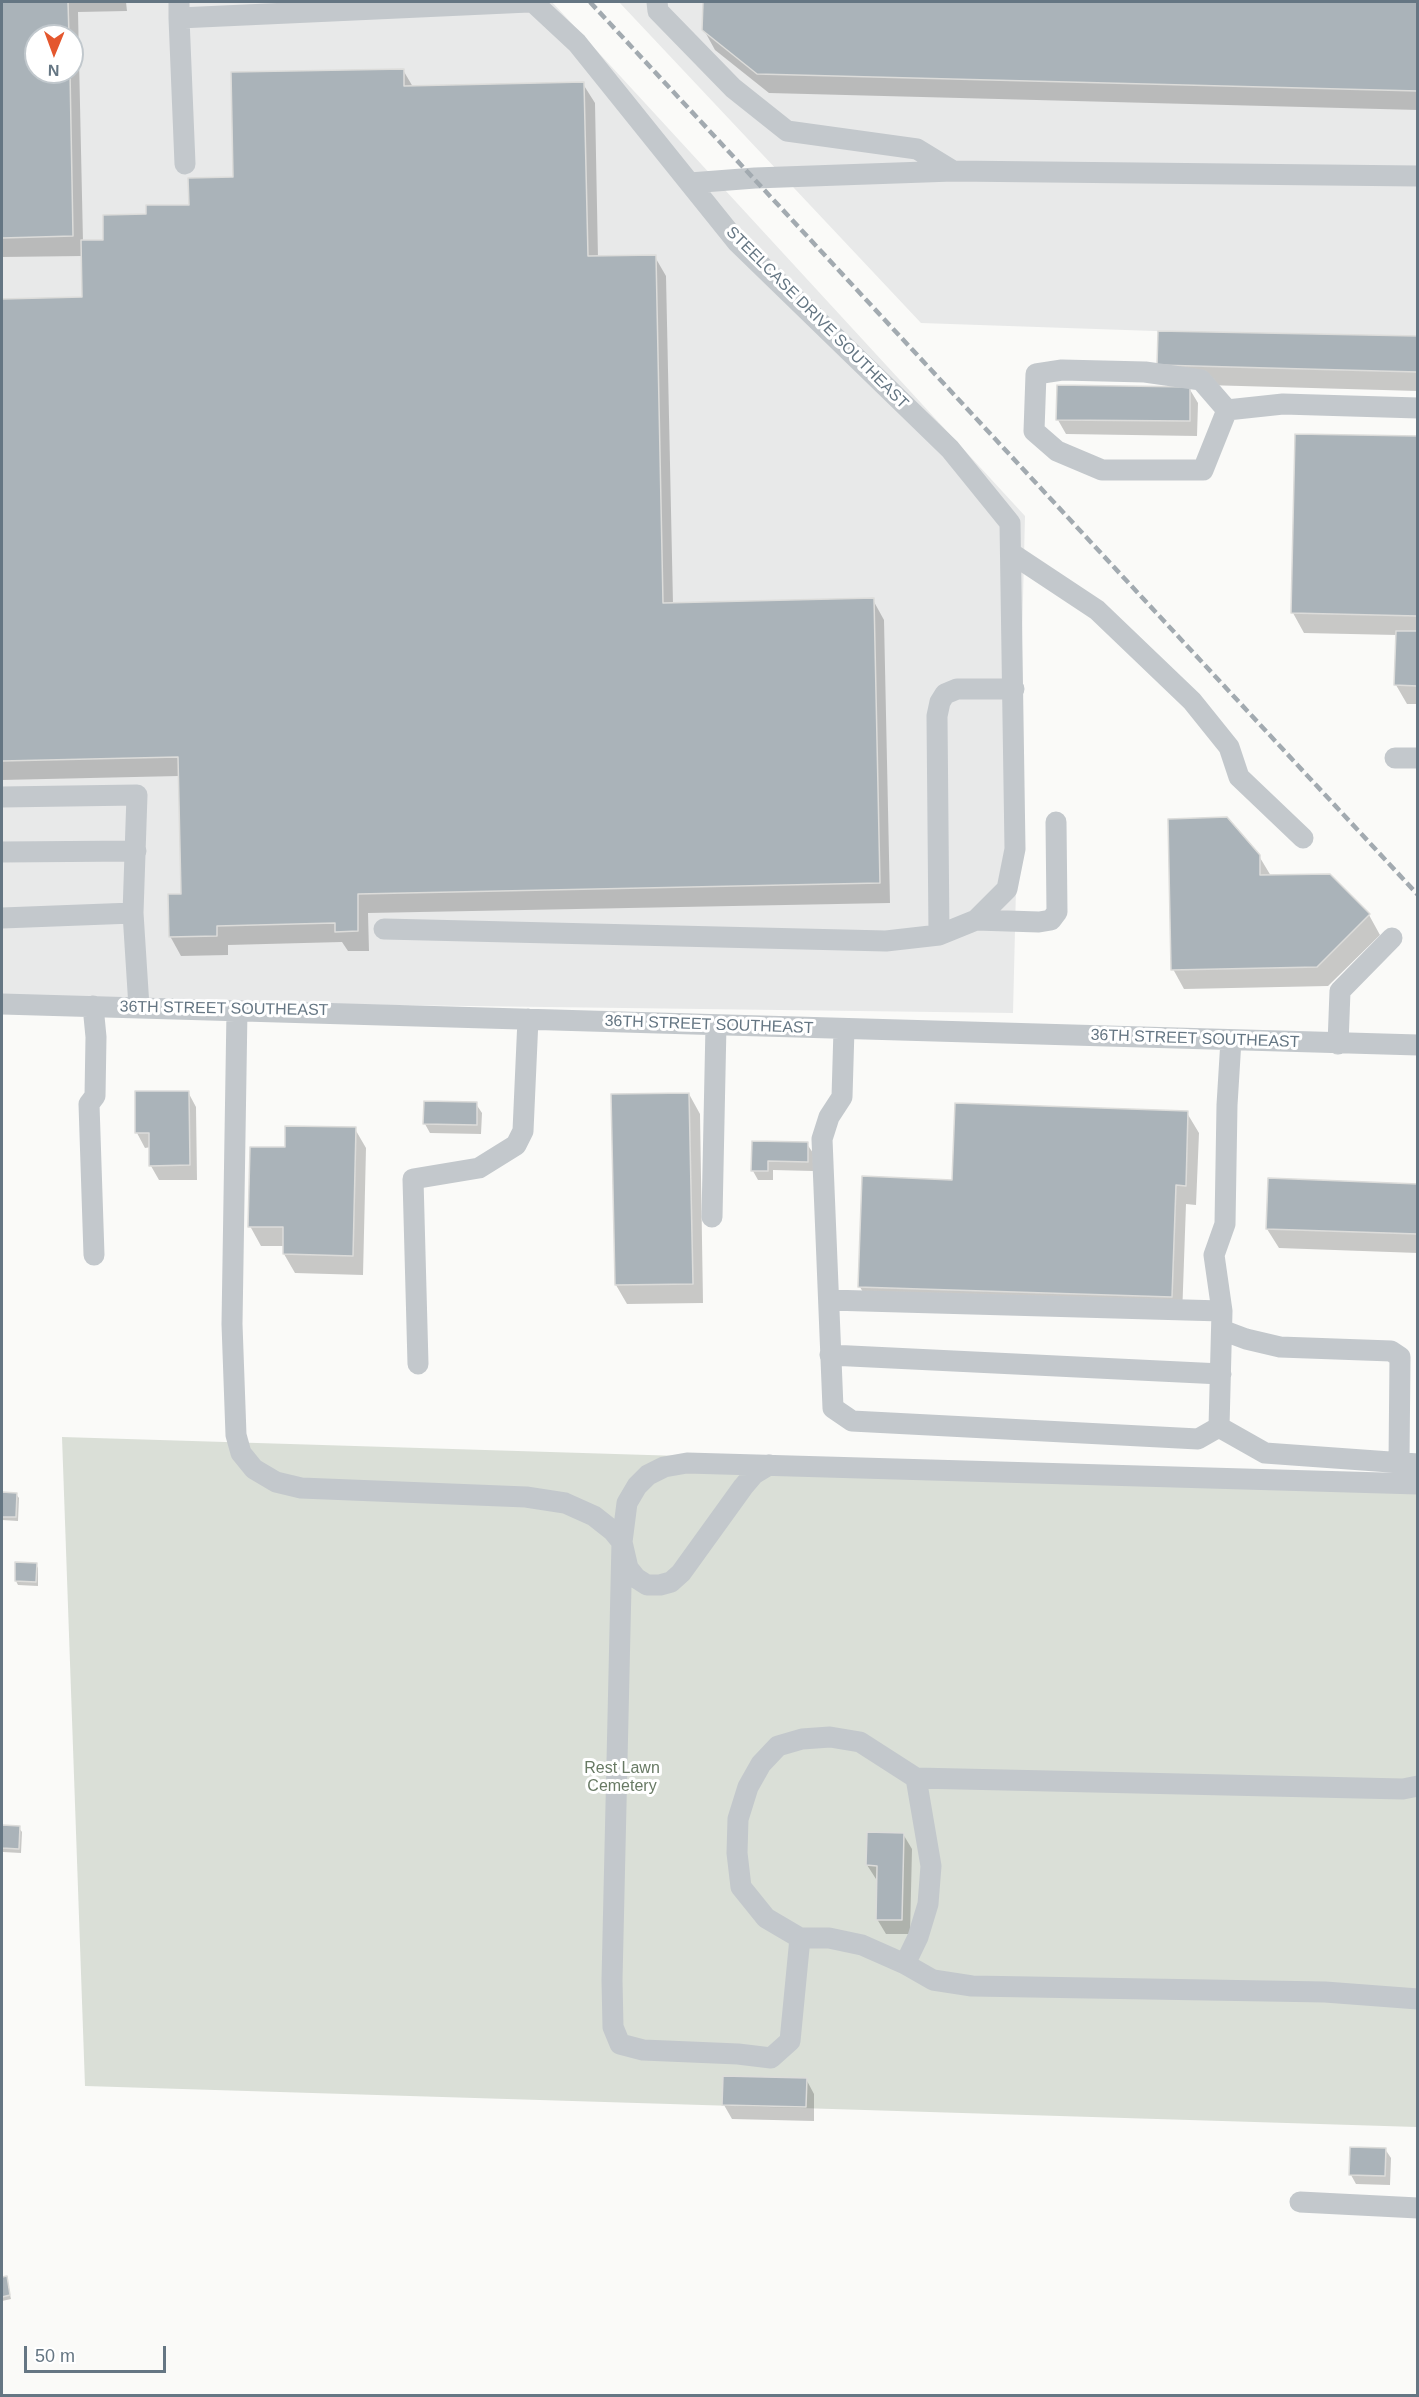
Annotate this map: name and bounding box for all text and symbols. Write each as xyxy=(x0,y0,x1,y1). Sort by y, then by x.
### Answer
north arrow xyxy=(24,24,84,84)
text: N xyxy=(48,62,60,79)
street label: STEELCASE DRIVE SOUTHEAST xyxy=(722,223,912,413)
street label: 36TH STREET SOUTHEAST xyxy=(119,998,329,1020)
street label: 36TH STREET SOUTHEAST xyxy=(604,1012,814,1038)
street label: 36TH STREET SOUTHEAST xyxy=(1090,1026,1300,1052)
park label: Rest Lawn Cemetery xyxy=(584,1759,660,1797)
scale bar xyxy=(27,2334,170,2372)
text: 50 m xyxy=(35,2346,75,2366)

